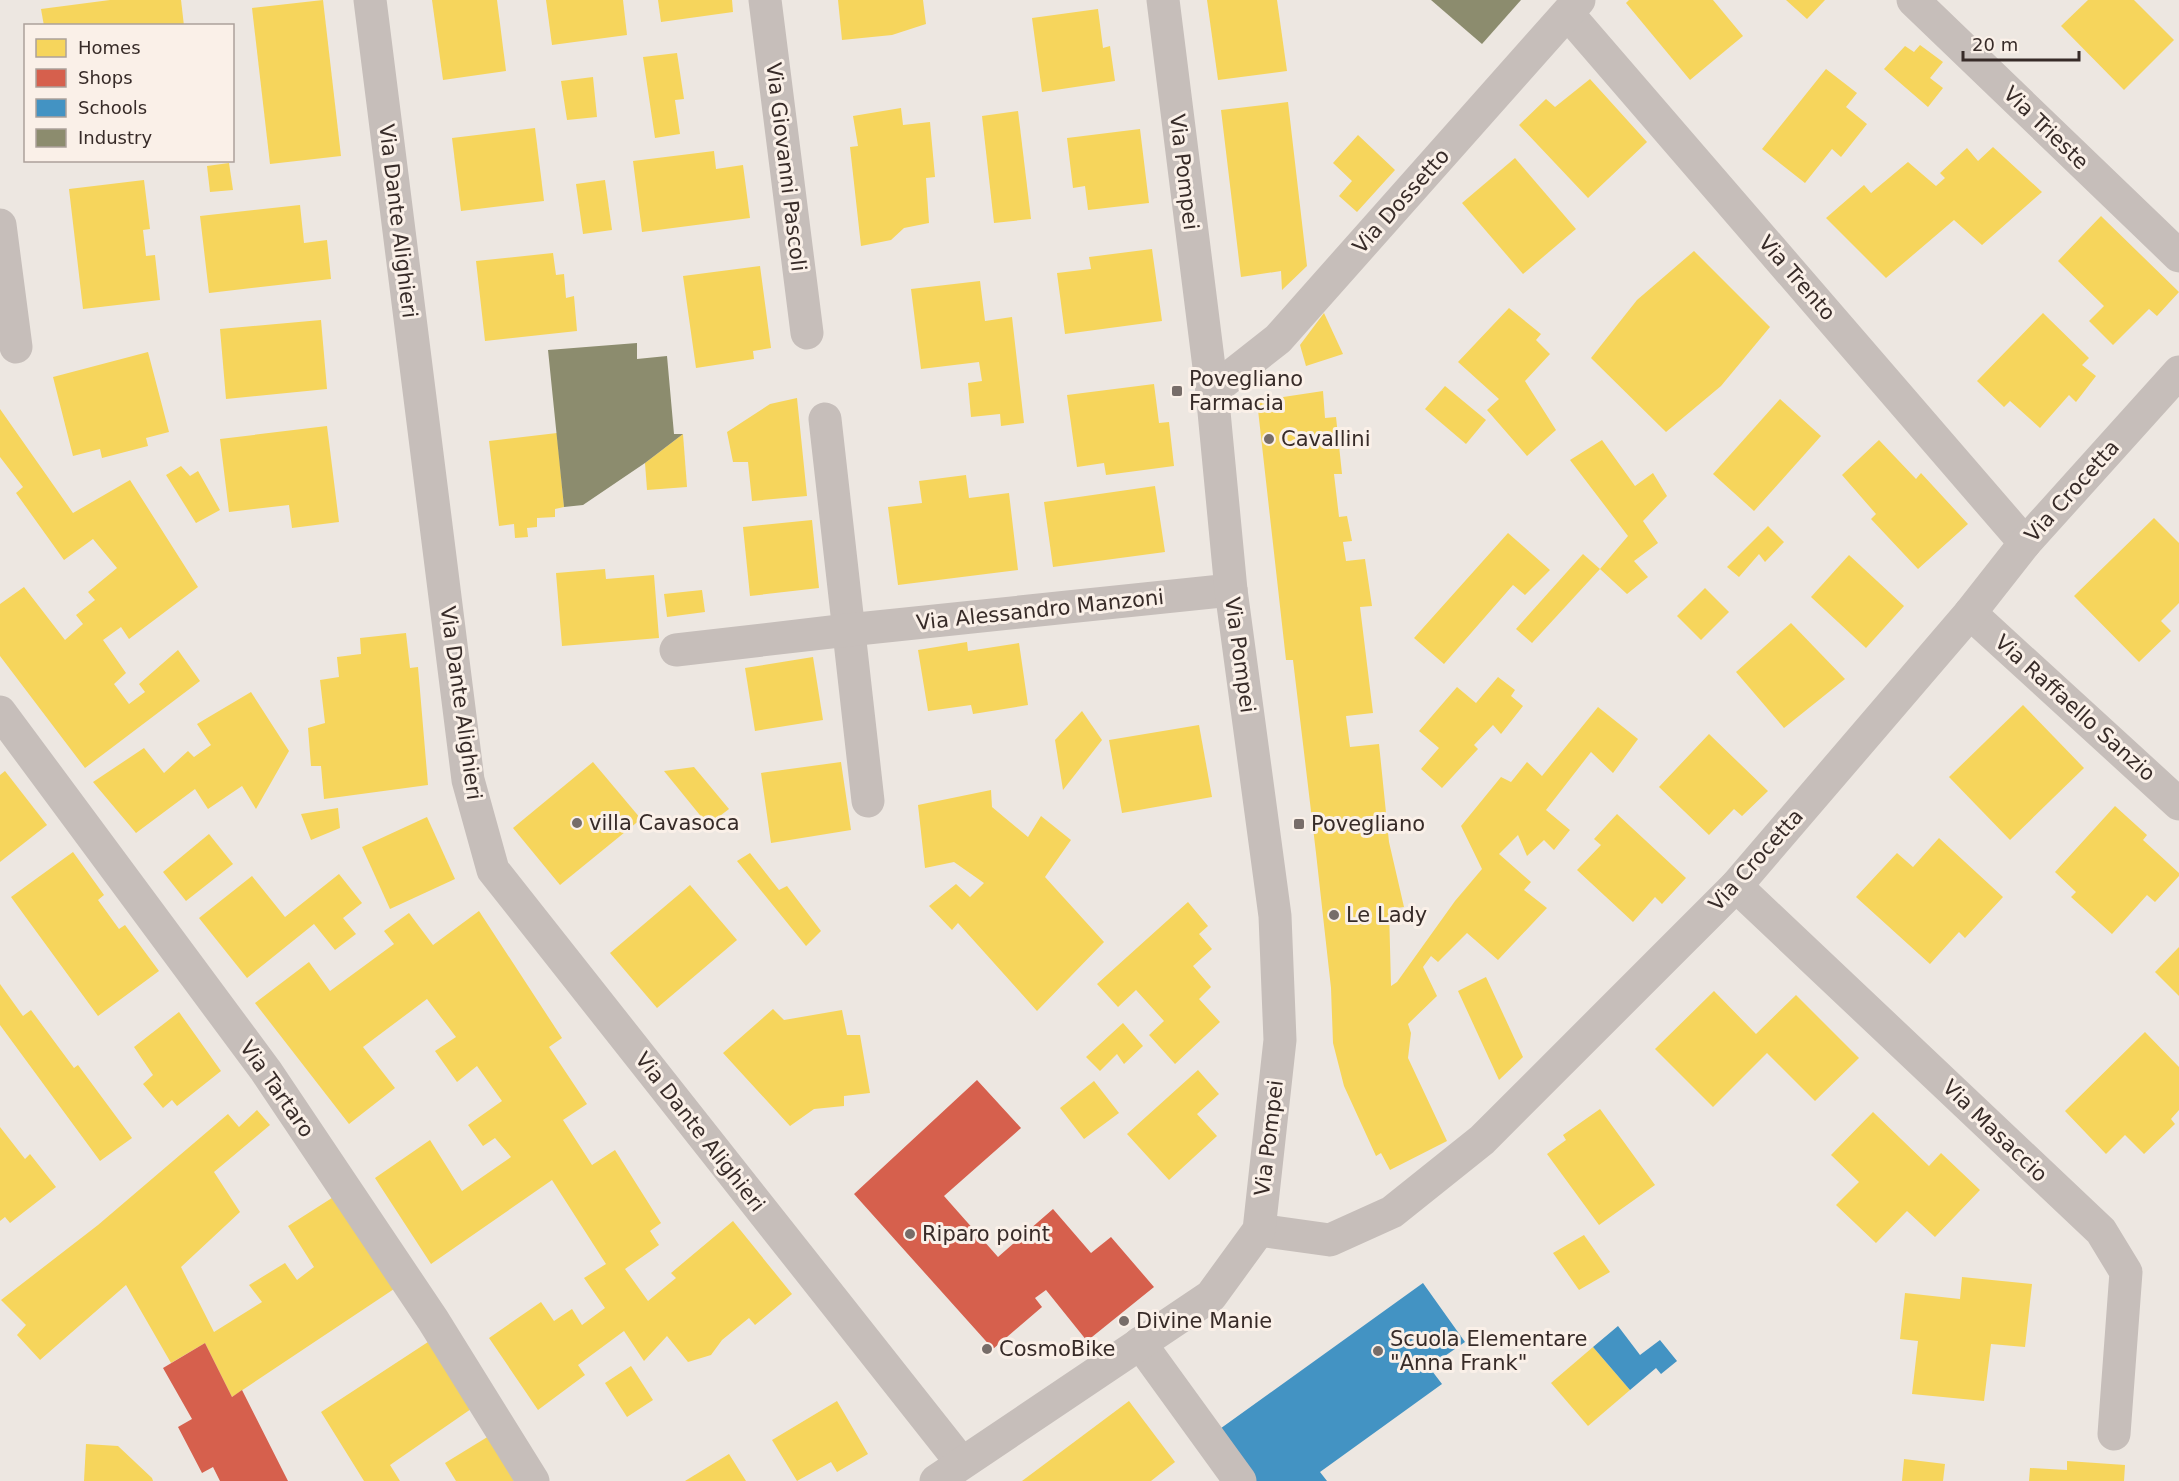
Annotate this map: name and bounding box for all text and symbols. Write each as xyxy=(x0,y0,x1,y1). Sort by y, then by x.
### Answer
legend xyxy=(24,24,234,162)
scale bar xyxy=(1963,24,2078,62)
text: 20 m xyxy=(1972,34,2018,55)
text: Homes xyxy=(78,37,141,58)
street label: Via Giovanni Pascoli xyxy=(761,61,811,273)
text: Shops xyxy=(78,67,133,88)
street label: Via Trieste xyxy=(1999,82,2093,174)
text: Schools xyxy=(78,97,147,118)
street label: Via Pompei xyxy=(1165,113,1203,231)
street label: Via Dante Alighieri xyxy=(374,123,422,319)
text: Industry xyxy=(78,127,152,148)
street label: Via Dossetto xyxy=(1348,144,1454,258)
street label: Via Trento xyxy=(1754,231,1840,325)
place label: Povegliano Farmacia xyxy=(1189,367,1303,415)
marker: Povegliano Farmacia xyxy=(1170,384,1184,398)
place label: Cavallini xyxy=(1281,427,1370,451)
marker: Cavallini xyxy=(1262,432,1276,446)
street label: Via Crocetta xyxy=(2020,435,2124,547)
street label: Via Alessandro Manzoni xyxy=(915,585,1165,635)
street label: Via Pompei xyxy=(1220,596,1260,714)
street label: Via Dante Alighieri xyxy=(436,605,486,801)
street label: Via Raffaello Sanzio xyxy=(1990,630,2160,786)
street label: Via Crocetta xyxy=(1704,804,1808,916)
place label: villa Cavasoca xyxy=(589,811,740,835)
place label: Povegliano xyxy=(1311,812,1425,836)
marker: villa Cavasoca xyxy=(570,816,584,830)
marker: Povegliano xyxy=(1292,817,1306,831)
place label: Le Lady xyxy=(1346,903,1427,927)
marker: Le Lady xyxy=(1327,908,1341,922)
street label: Via Tartaro xyxy=(235,1036,319,1142)
street label: Via Dante Alighieri xyxy=(630,1048,770,1216)
street label: Via Masaccio xyxy=(1938,1075,2052,1187)
street label: Via Pompei xyxy=(1250,1079,1288,1197)
place label: Riparo point xyxy=(922,1222,1050,1246)
marker: Riparo point xyxy=(903,1227,917,1241)
place label: Divine Manie xyxy=(1136,1309,1272,1333)
marker: Divine Manie xyxy=(1117,1314,1131,1328)
place label: Scuola Elementare "Anna Frank" xyxy=(1390,1327,1587,1375)
place label: CosmoBike xyxy=(999,1337,1115,1361)
marker: CosmoBike xyxy=(980,1342,994,1356)
marker: Scuola Elementare "Anna Frank" xyxy=(1371,1344,1385,1358)

